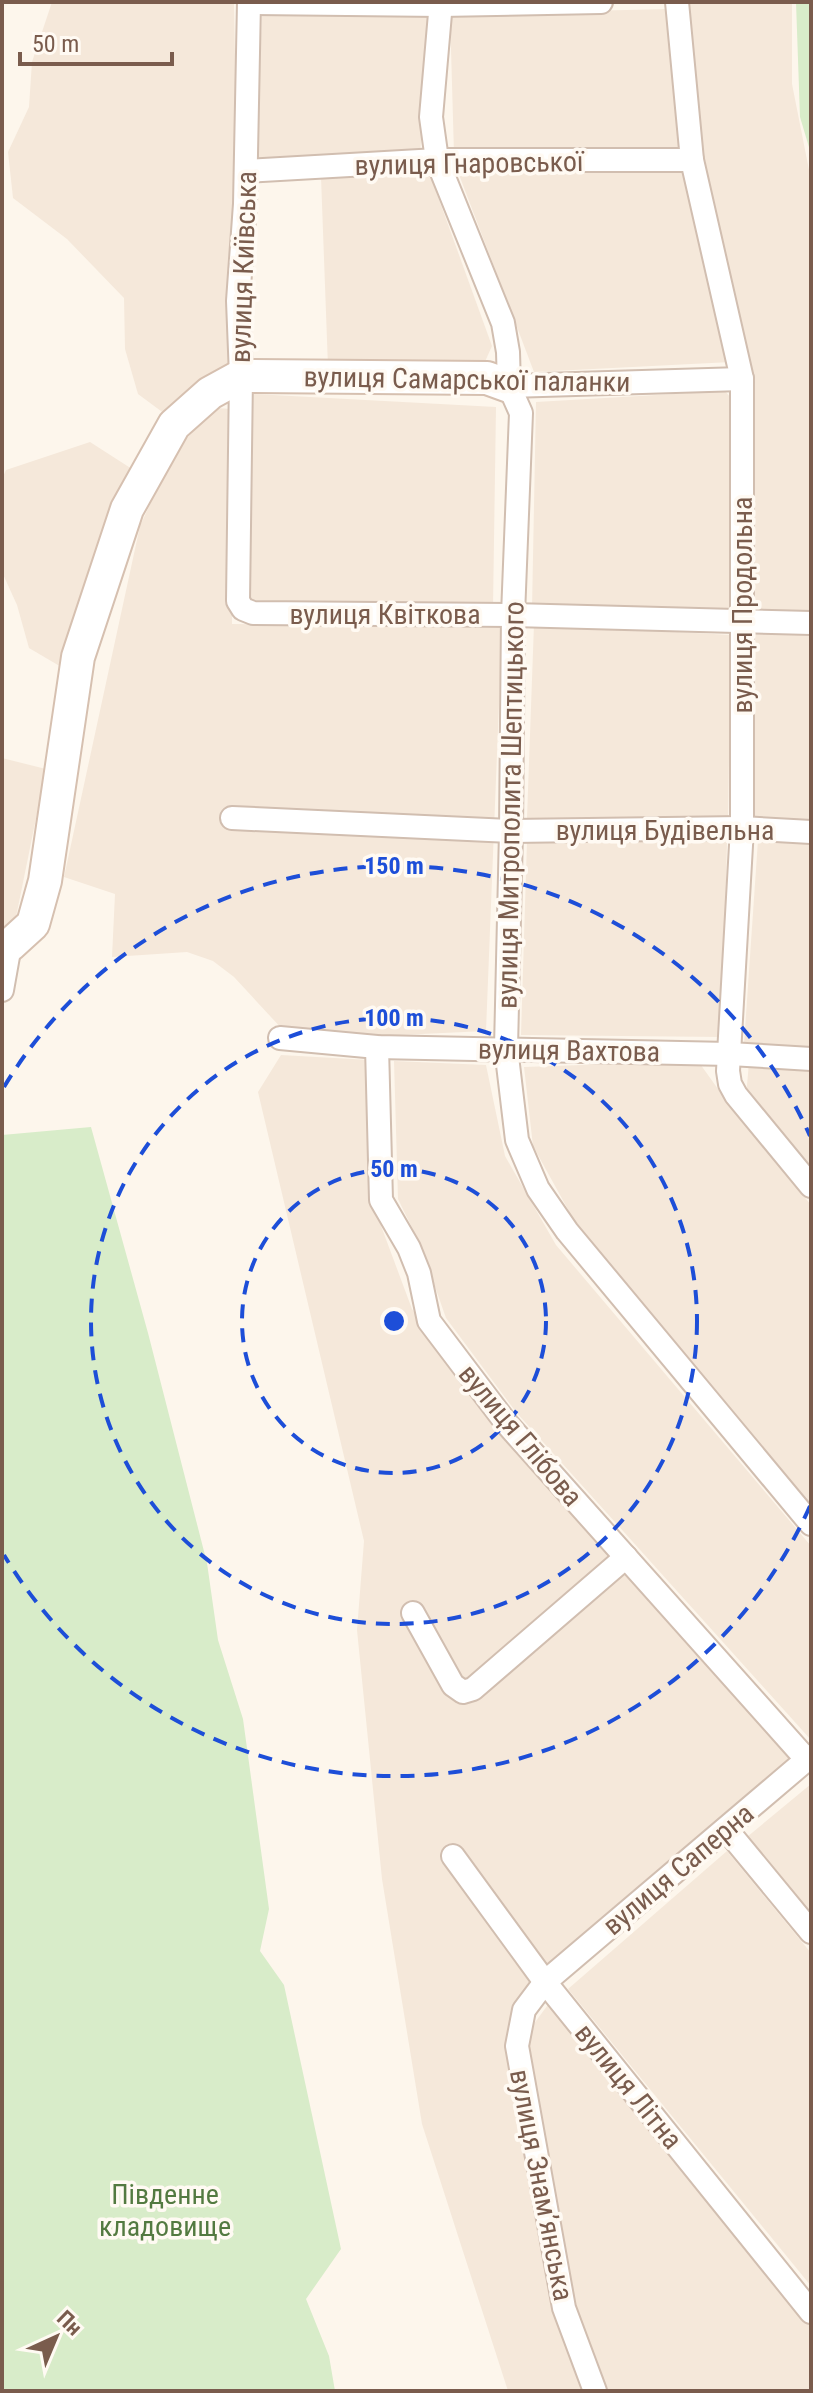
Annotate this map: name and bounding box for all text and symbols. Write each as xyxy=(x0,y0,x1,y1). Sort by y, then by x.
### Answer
scale bar xyxy=(20,16,172,66)
text: 50 m xyxy=(32,30,79,58)
street label: вулиця Гнаровської xyxy=(354,145,585,182)
street label: вулиця Київська xyxy=(224,171,263,363)
street label: вулиця Самарської паланки xyxy=(303,360,631,399)
street label: вулиця Продольна xyxy=(726,497,759,713)
street label: вулиця Квіткова xyxy=(289,598,481,631)
street label: вулиця Митрополита Шептицького xyxy=(490,601,531,1009)
street label: вулиця Будівельна xyxy=(556,814,774,847)
text: 150 m xyxy=(364,852,424,880)
text: 100 m xyxy=(364,1004,424,1032)
street label: вулиця Вахтова xyxy=(478,1032,660,1069)
text: 50 m xyxy=(370,1155,418,1183)
centre of rings xyxy=(380,1307,408,1335)
street label: вулиця Глібова xyxy=(452,1358,589,1513)
street label: вулиця Саперна xyxy=(596,1797,760,1942)
street label: вулиця Літна xyxy=(568,2017,689,2156)
street label: вулиця Знам’янська xyxy=(503,2067,580,2304)
park label: Південне кладовище xyxy=(99,2178,231,2243)
north arrow xyxy=(16,2297,96,2377)
text: Пн xyxy=(52,2305,87,2340)

